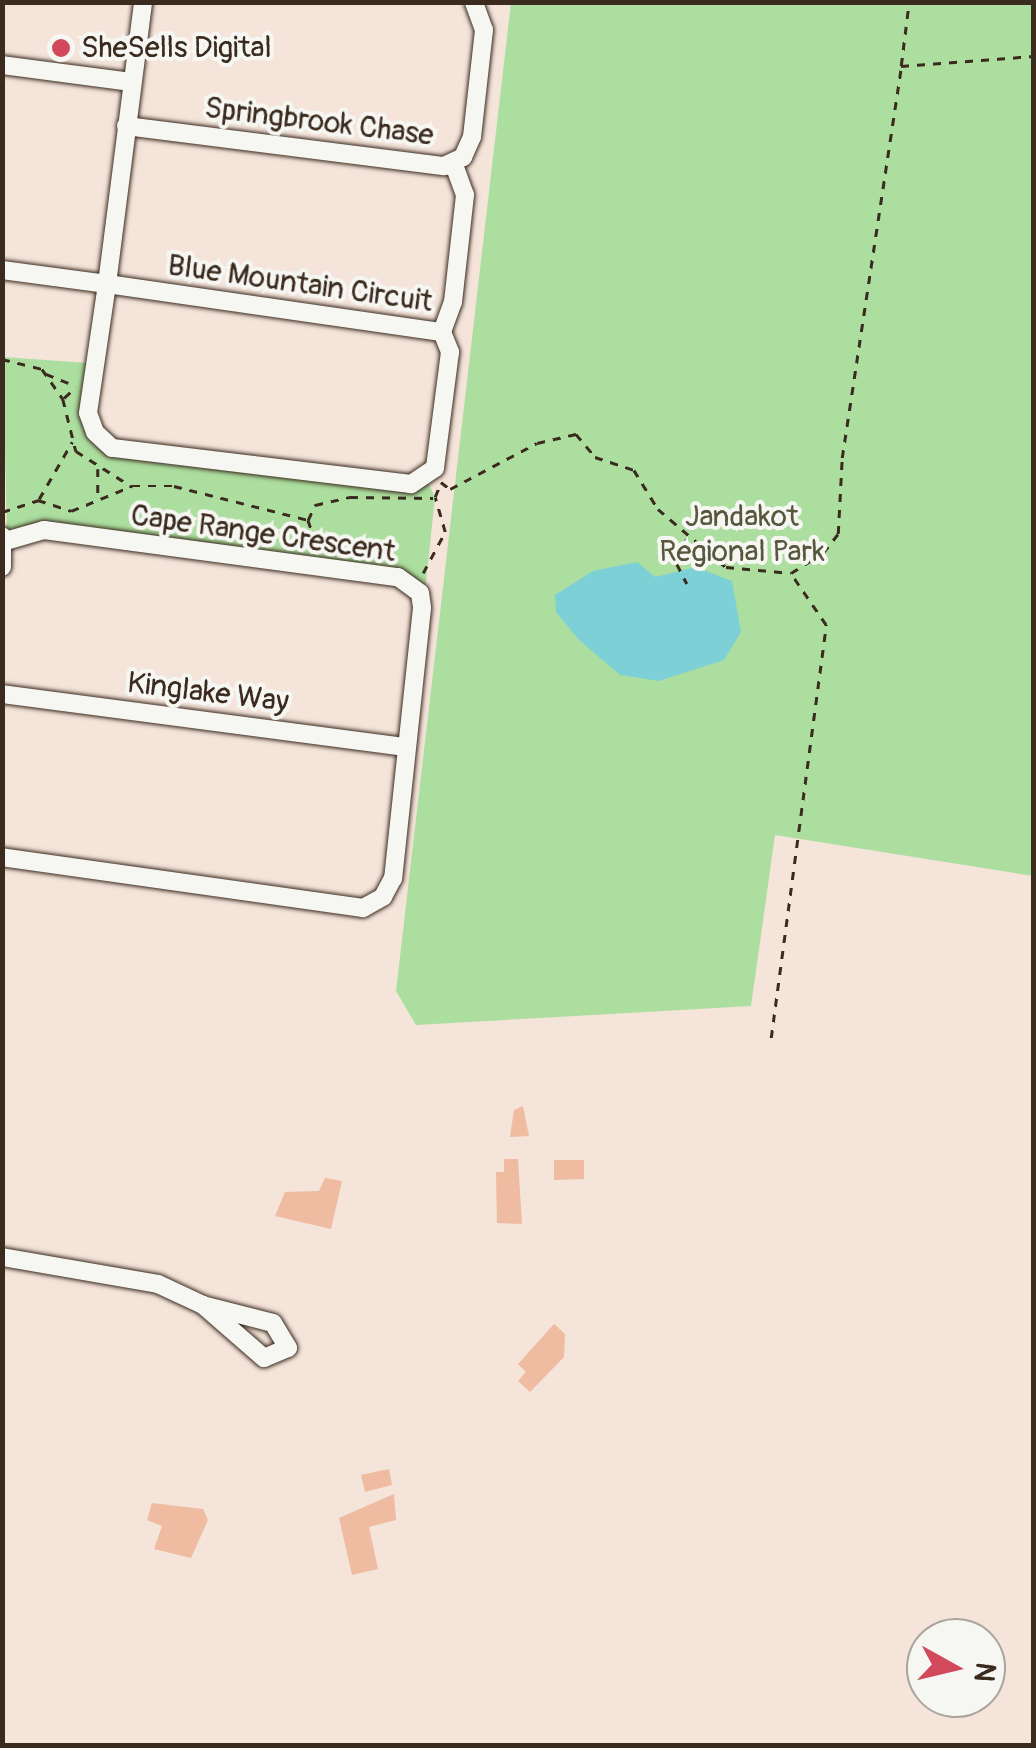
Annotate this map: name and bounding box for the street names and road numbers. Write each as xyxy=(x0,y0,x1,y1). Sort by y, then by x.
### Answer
street label: Springbrook Chase xyxy=(203,90,435,154)
street label: Blue Mountain Circuit xyxy=(165,248,435,320)
street label: Cape Range Crescent xyxy=(128,498,398,570)
street label: Kinglake Way xyxy=(125,665,291,721)

